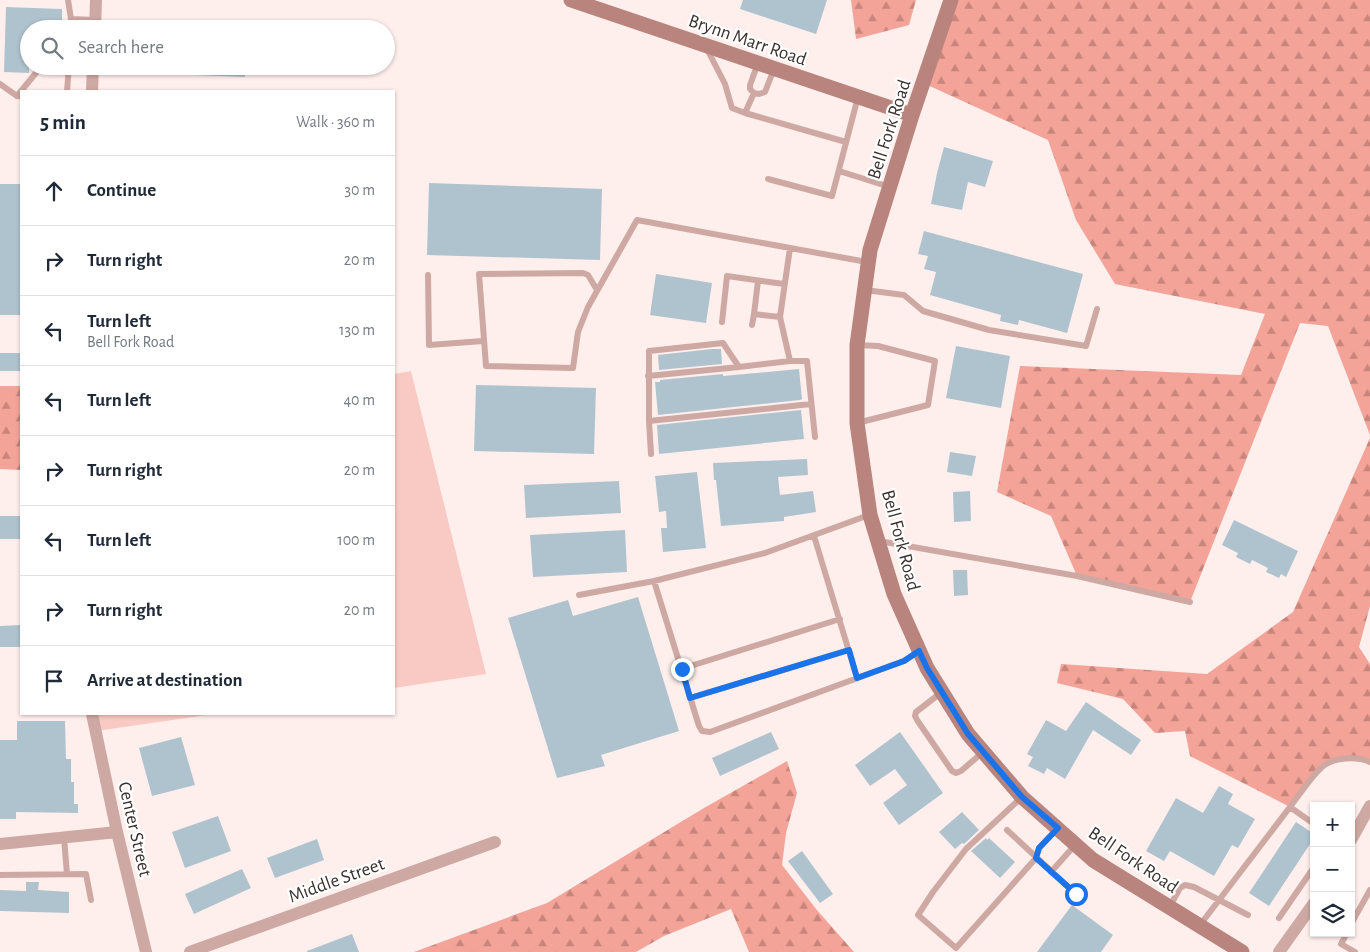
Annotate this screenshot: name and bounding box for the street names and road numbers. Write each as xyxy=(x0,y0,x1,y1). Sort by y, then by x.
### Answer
street label: Brynn Marr Road xyxy=(686,11,809,70)
street label: Bell Fork Road xyxy=(864,77,915,182)
street label: Bell Fork Road xyxy=(878,488,923,593)
street label: Center Street xyxy=(114,780,155,879)
street label: Bell Fork Road xyxy=(1085,823,1182,897)
street label: Middle Street xyxy=(286,854,387,907)

